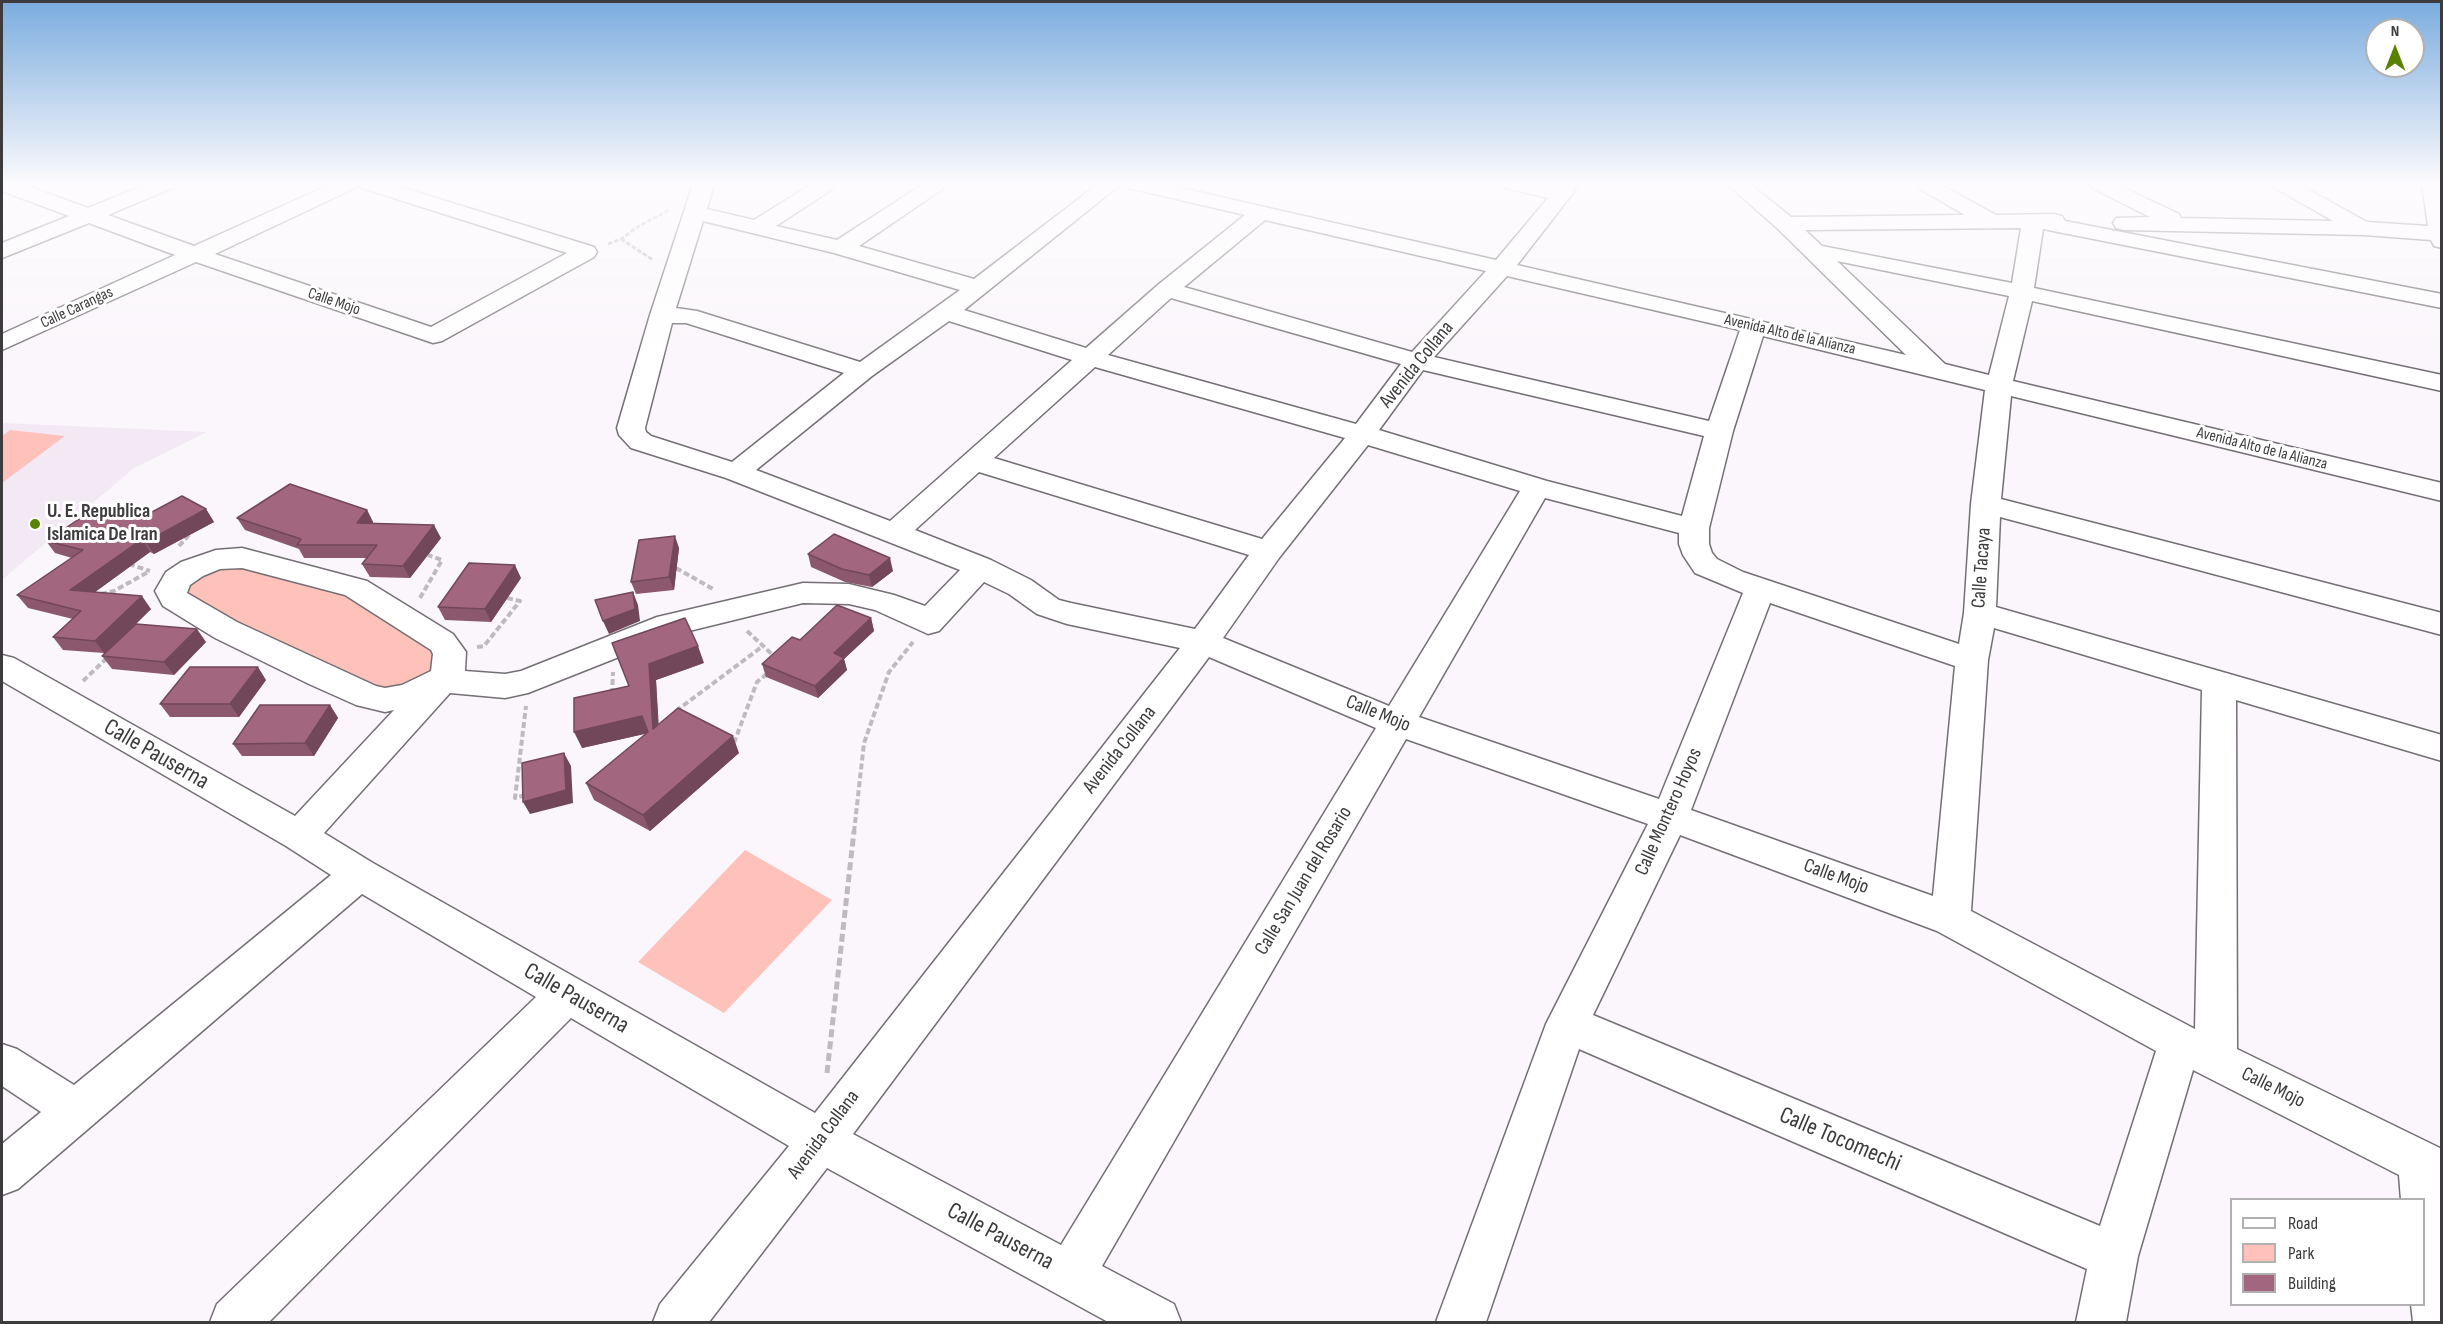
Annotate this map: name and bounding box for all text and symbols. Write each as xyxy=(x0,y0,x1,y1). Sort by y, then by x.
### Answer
north arrow xyxy=(2365,18,2425,78)
text: N xyxy=(2391,22,2399,41)
street label: Calle Carangas xyxy=(38,283,116,333)
street label: Calle Mojo xyxy=(305,284,363,320)
street label: Avenida Alto de la Alianza xyxy=(1723,311,1857,359)
street label: Avenida Collana xyxy=(1375,317,1459,413)
street label: Avenida Alto de la Alianza xyxy=(2195,423,2329,475)
place label: U. E. Republica Islamica De Iran xyxy=(47,500,158,547)
marker: U. E. Republica Islamica De Iran xyxy=(28,517,42,531)
street label: Calle Tacaya xyxy=(1967,527,1997,609)
street label: Calle Mojo xyxy=(1342,690,1414,738)
street label: Avenida Collana xyxy=(1078,701,1162,799)
street label: Calle Pauserna xyxy=(98,713,214,797)
street label: Calle Montero Hoyos xyxy=(1630,745,1708,879)
street label: Calle San Juan del Rosario xyxy=(1250,802,1358,960)
street label: Calle Mojo xyxy=(1800,854,1872,900)
street label: Calle Pauserna xyxy=(518,957,634,1041)
street label: Calle Mojo xyxy=(2237,1062,2309,1114)
street label: Avenida Collana xyxy=(783,1086,865,1184)
street label: Calle Tocomechi xyxy=(1775,1101,1905,1179)
street label: Calle Pauserna xyxy=(942,1197,1058,1277)
legend xyxy=(2230,1198,2425,1306)
text: Road xyxy=(2288,1213,2318,1234)
text: Park xyxy=(2288,1243,2314,1264)
text: Building xyxy=(2288,1273,2336,1294)

